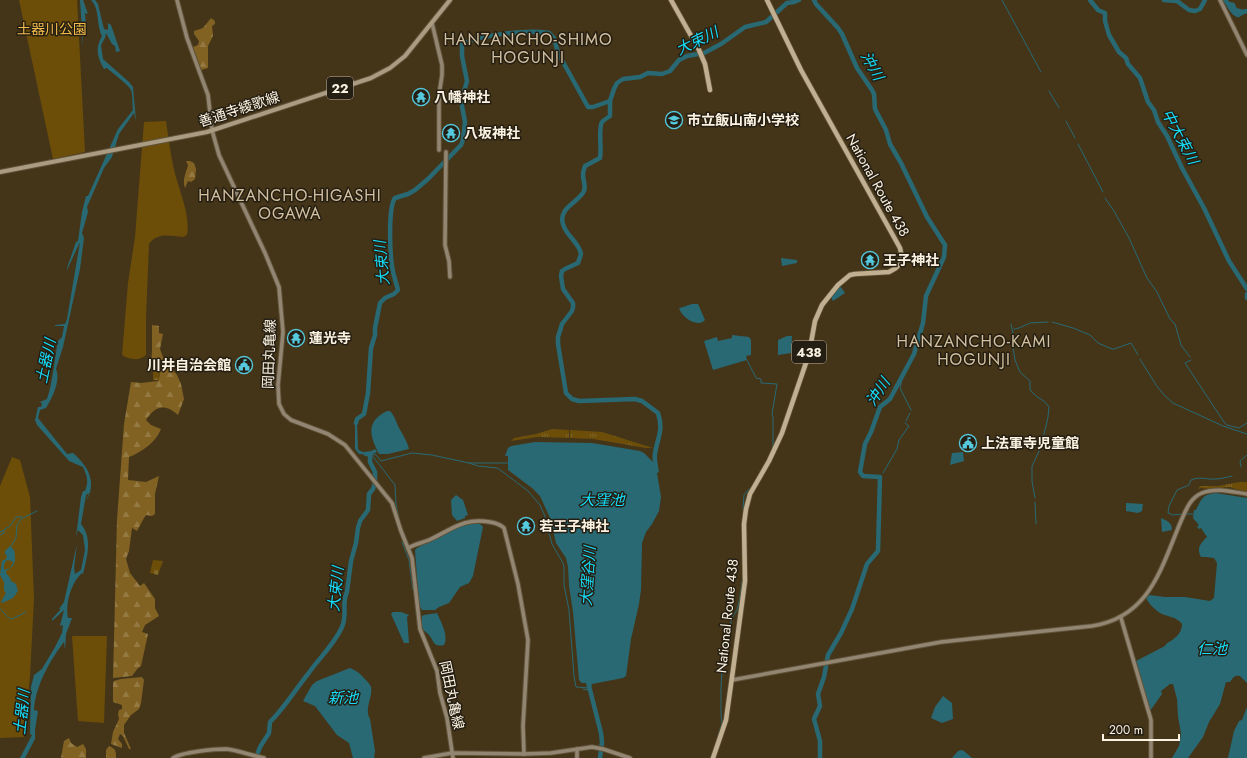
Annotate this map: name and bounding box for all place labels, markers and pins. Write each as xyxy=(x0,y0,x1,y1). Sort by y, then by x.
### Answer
temple icon: 八幡神社 xyxy=(411,87,431,107)
place label: 八幡神社 xyxy=(434,87,490,107)
school or university icon: 市立飯山南小学校 xyxy=(664,110,684,130)
place label: 市立飯山南小学校 xyxy=(687,110,799,130)
temple icon: 八坂神社 xyxy=(441,123,461,143)
place label: 八坂神社 xyxy=(464,123,520,143)
temple icon: 王子神社 xyxy=(860,250,880,270)
place label: 王子神社 xyxy=(883,250,939,270)
temple icon: 蓮光寺 xyxy=(286,328,306,348)
place label: 蓮光寺 xyxy=(309,328,351,348)
place label: 川井自治会館 xyxy=(147,355,231,375)
public building icon: 川井自治会館 xyxy=(234,355,254,375)
public building icon: 上法軍寺児童館 xyxy=(958,433,978,453)
place label: 上法軍寺児童館 xyxy=(981,433,1079,453)
temple icon: 若王子神社 xyxy=(516,516,536,536)
place label: 若王子神社 xyxy=(539,516,609,536)

